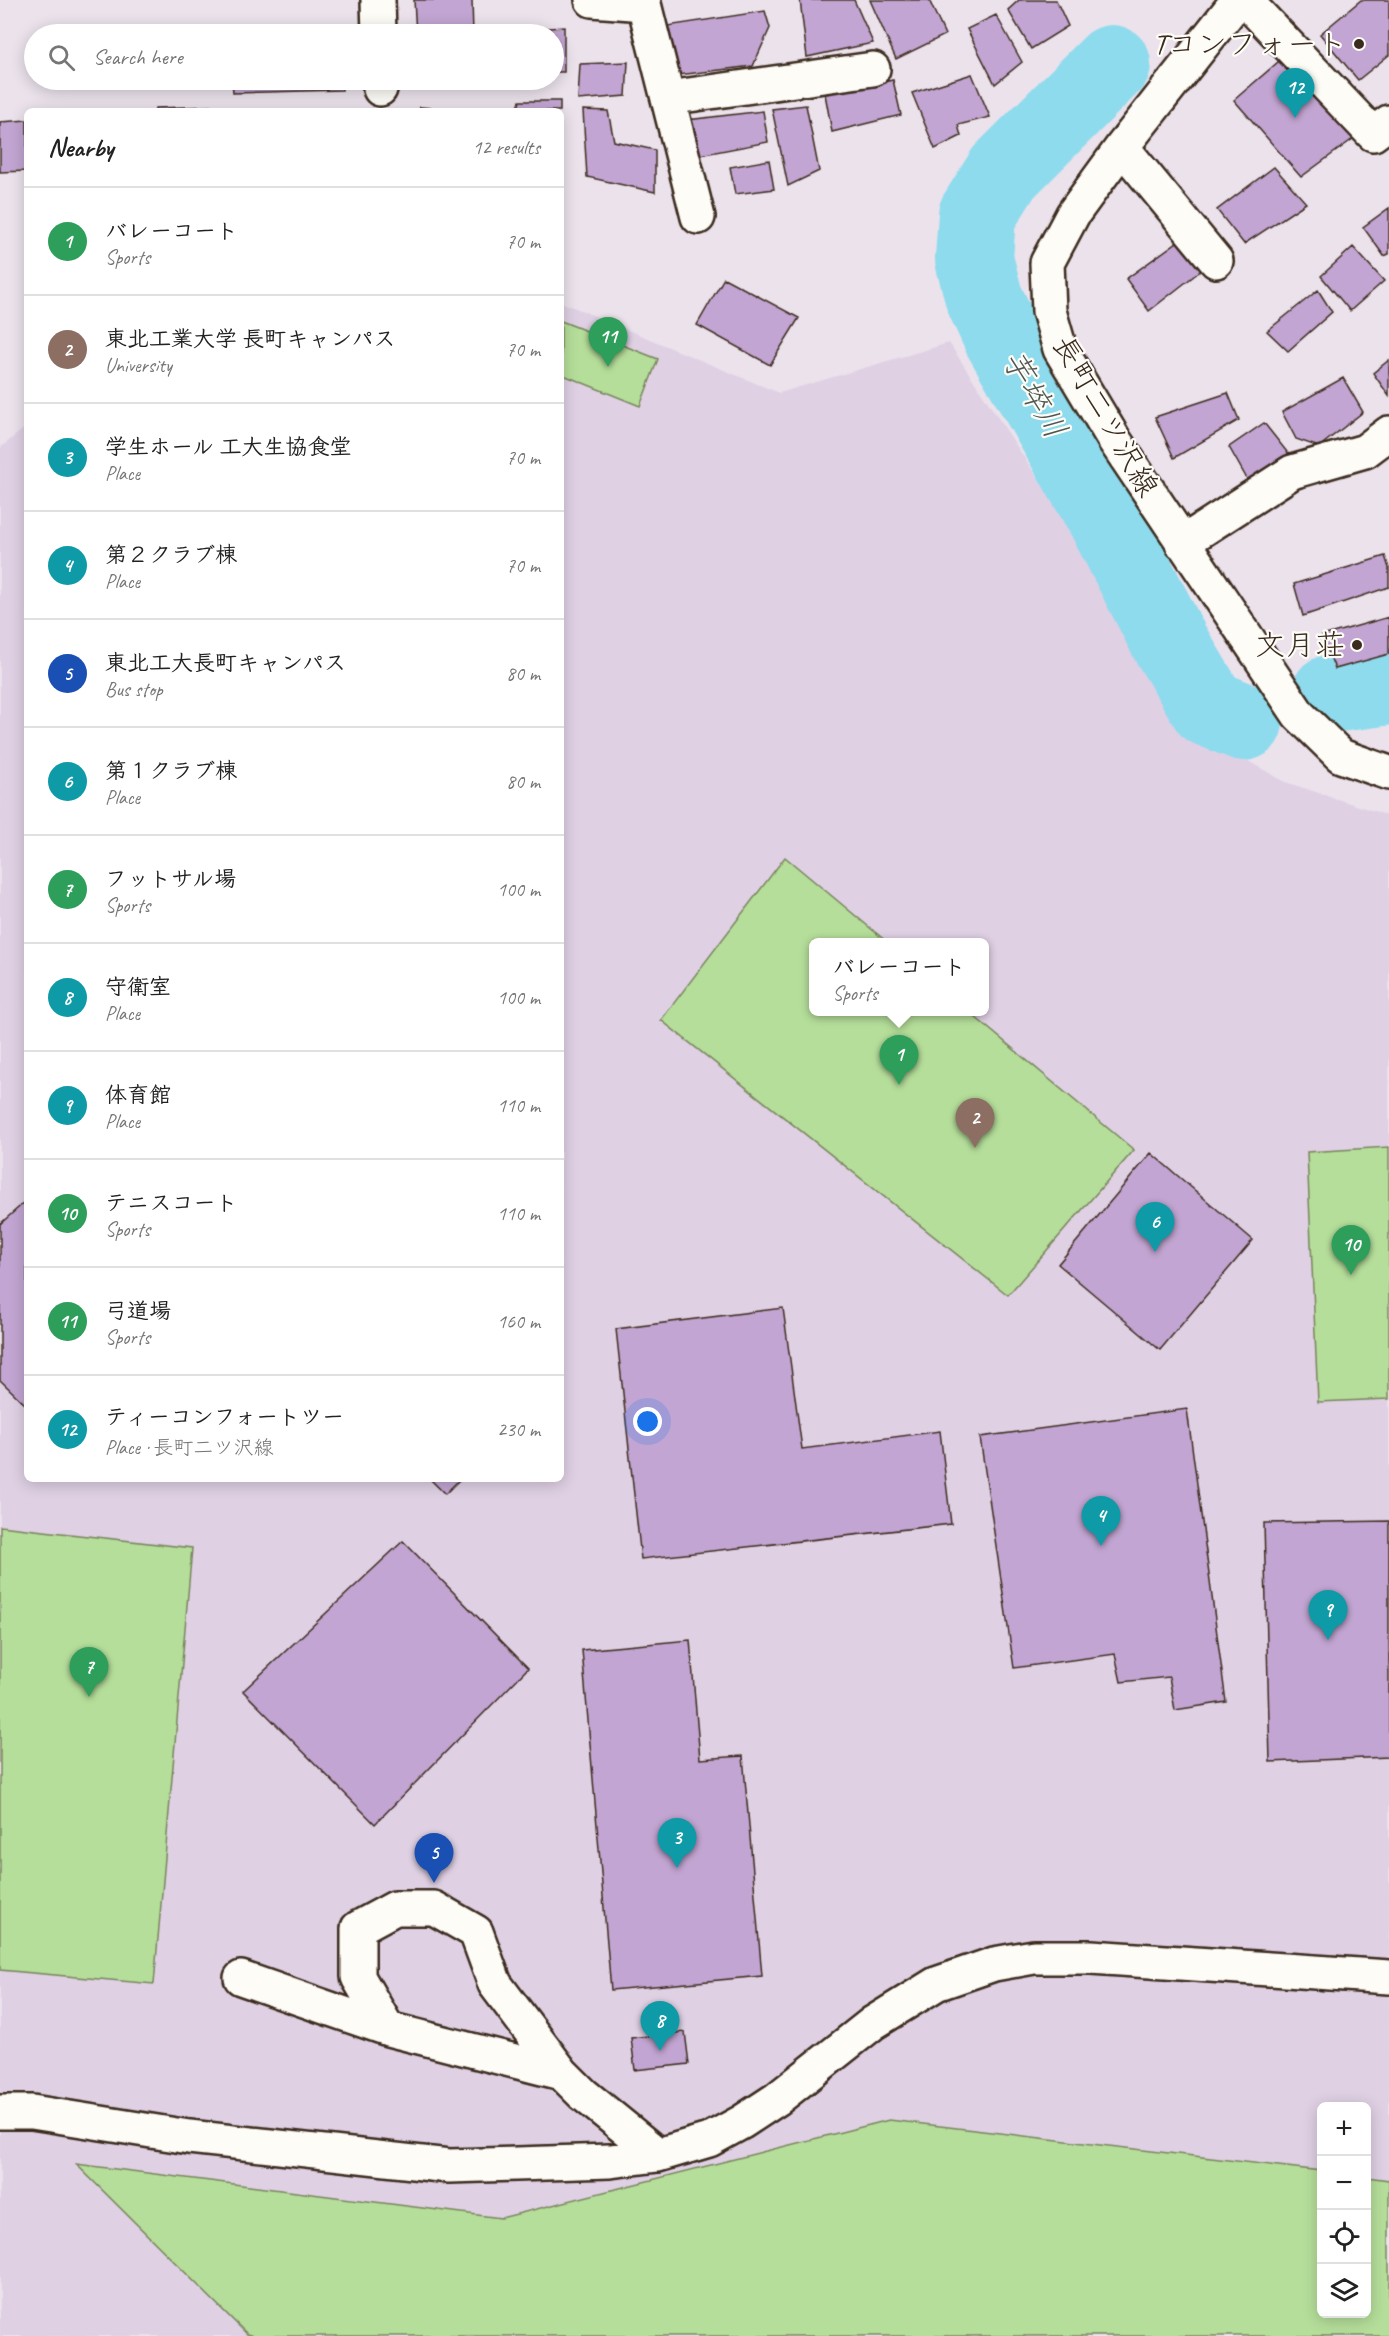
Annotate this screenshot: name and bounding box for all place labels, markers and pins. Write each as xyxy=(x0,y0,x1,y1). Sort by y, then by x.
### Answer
place label: Tコンフォート xyxy=(1153,25,1347,63)
marker: Tコンフォート xyxy=(1352,37,1366,51)
pin: 12 xyxy=(1276,68,1314,118)
pin: 11 xyxy=(588,318,628,367)
place label: 文月荘 xyxy=(1255,626,1345,664)
marker: 文月荘 xyxy=(1350,638,1364,652)
pin: 1 xyxy=(880,1036,918,1085)
pin: 2 xyxy=(956,1098,994,1148)
pin: 6 xyxy=(1136,1202,1174,1252)
pin: 10 xyxy=(1332,1226,1370,1275)
pin: 4 xyxy=(1082,1496,1120,1546)
pin: 9 xyxy=(1308,1590,1348,1640)
pin: 7 xyxy=(70,1648,109,1697)
pin: 3 xyxy=(658,1818,696,1868)
pin: 5 xyxy=(414,1834,454,1883)
pin: 8 xyxy=(640,2002,680,2051)

